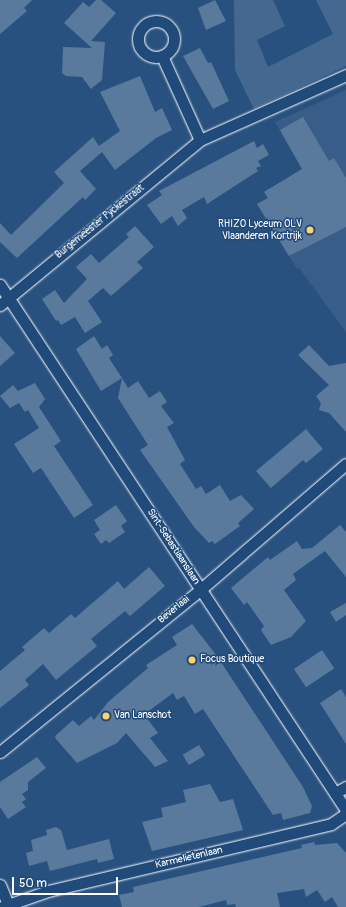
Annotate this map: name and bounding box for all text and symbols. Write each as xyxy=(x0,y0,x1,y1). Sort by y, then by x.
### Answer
street label: Burgemeester Pyckestraat xyxy=(53,182,147,262)
place label: RHIZO Lyceum OLV Vlaanderen Kortrijk xyxy=(218,218,302,242)
marker: RHIZO Lyceum OLV Vlaanderen Kortrijk xyxy=(305,225,315,235)
street label: Sint-Sebastiaanslaan xyxy=(144,507,202,587)
street label: Beverlaai xyxy=(156,594,192,626)
place label: Focus Boutique xyxy=(200,654,264,666)
marker: Focus Boutique xyxy=(187,655,197,665)
place label: Van Lanschot xyxy=(114,710,171,722)
marker: Van Lanschot xyxy=(101,711,111,721)
street label: Karmelietenlaan xyxy=(154,844,224,872)
scale bar xyxy=(14,869,120,895)
text: 50 m xyxy=(19,876,47,891)

